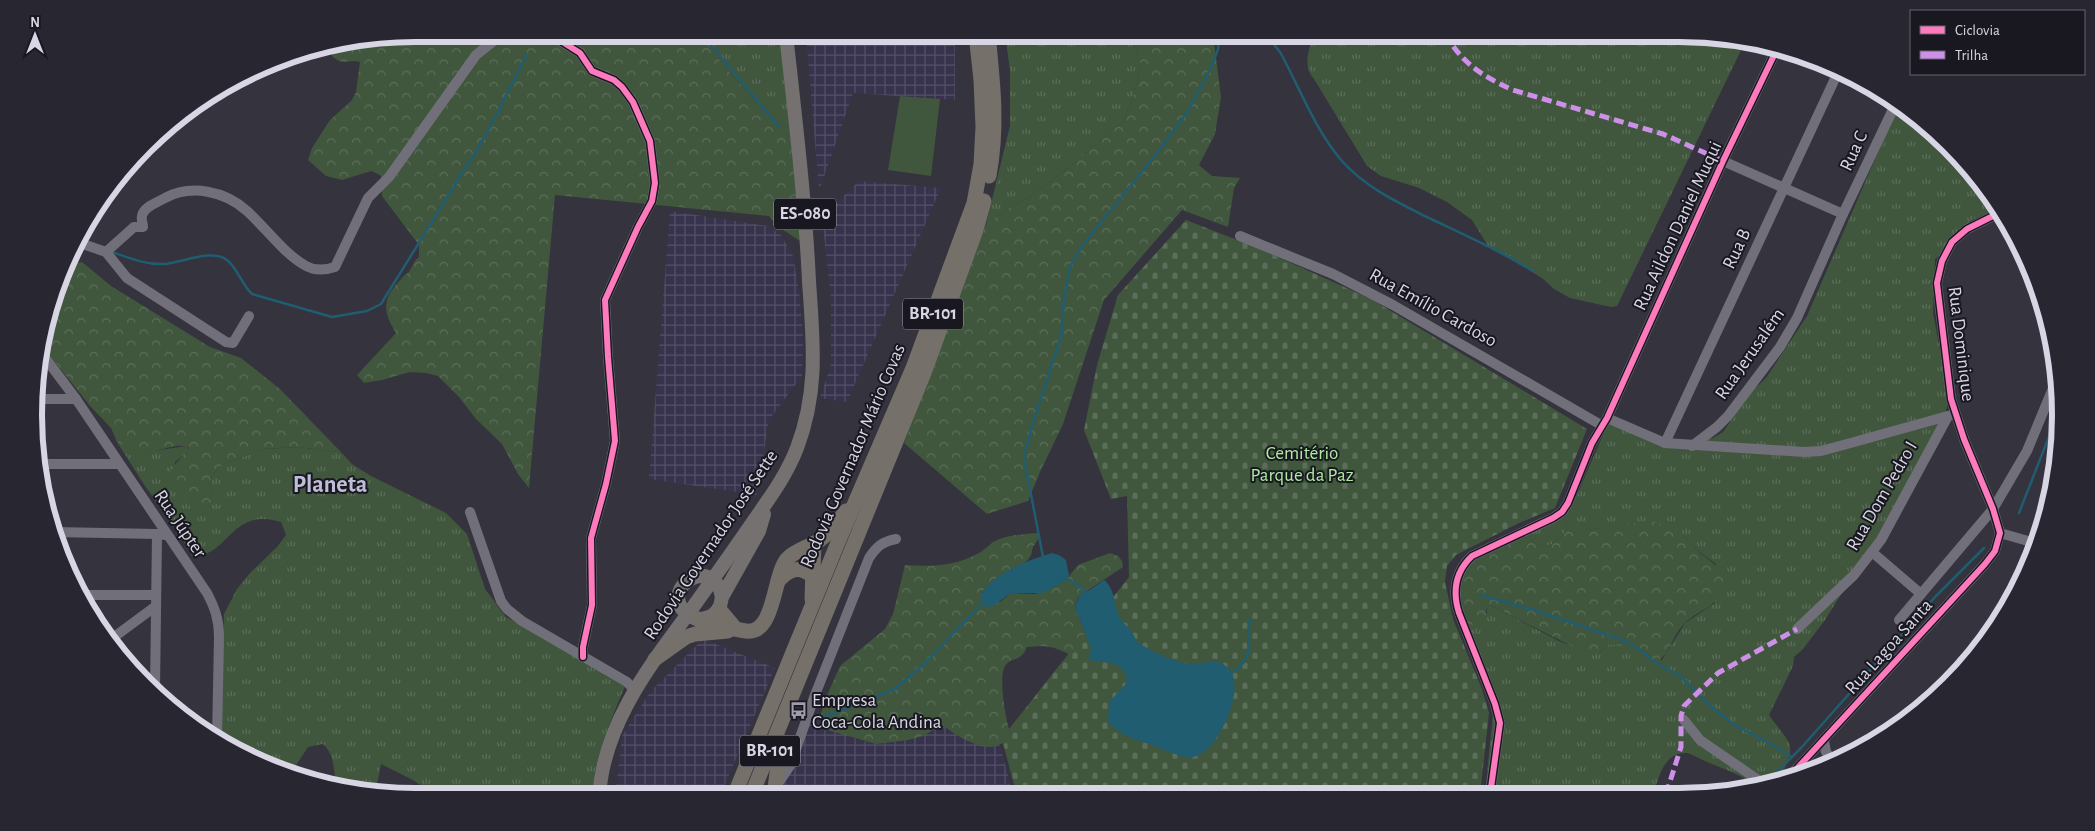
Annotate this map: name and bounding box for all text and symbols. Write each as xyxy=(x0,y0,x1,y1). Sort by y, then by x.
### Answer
north arrow xyxy=(10,10,60,60)
legend xyxy=(1910,10,2085,75)
text: N xyxy=(30,16,40,30)
text: Ciclovia xyxy=(1955,23,2000,38)
text: Trilha xyxy=(1955,48,1988,63)
street label: Rua C xyxy=(1837,128,1871,174)
street label: Rua Aildon Daniel Muqui xyxy=(1630,139,1726,313)
road number: ES-080 xyxy=(774,198,836,230)
street label: Rua B xyxy=(1720,226,1754,272)
street label: Rua Emílio Cardoso xyxy=(1366,265,1500,351)
street label: Rua Dominique xyxy=(1945,286,1977,402)
road number: BR-101 xyxy=(903,298,963,329)
street label: Rua Jerusalém xyxy=(1712,305,1788,403)
street label: Rodovia Governador Mário Covas xyxy=(797,341,909,571)
street label: Rua Dom Pedro I xyxy=(1843,438,1921,554)
park label: Cemitério Parque da Paz xyxy=(1250,444,1354,485)
street label: Rodovia Governador José Sette xyxy=(641,447,781,643)
district label: Planeta xyxy=(293,473,367,497)
street label: Rua Júpter xyxy=(150,487,210,561)
street label: Rua Lagoa Santa xyxy=(1842,596,1937,698)
place label: Empresa Coca-Cola Andina xyxy=(812,691,942,732)
bus stop icon: Empresa Coca-Cola Andina xyxy=(788,701,808,721)
road number: BR-101 xyxy=(740,736,800,766)

